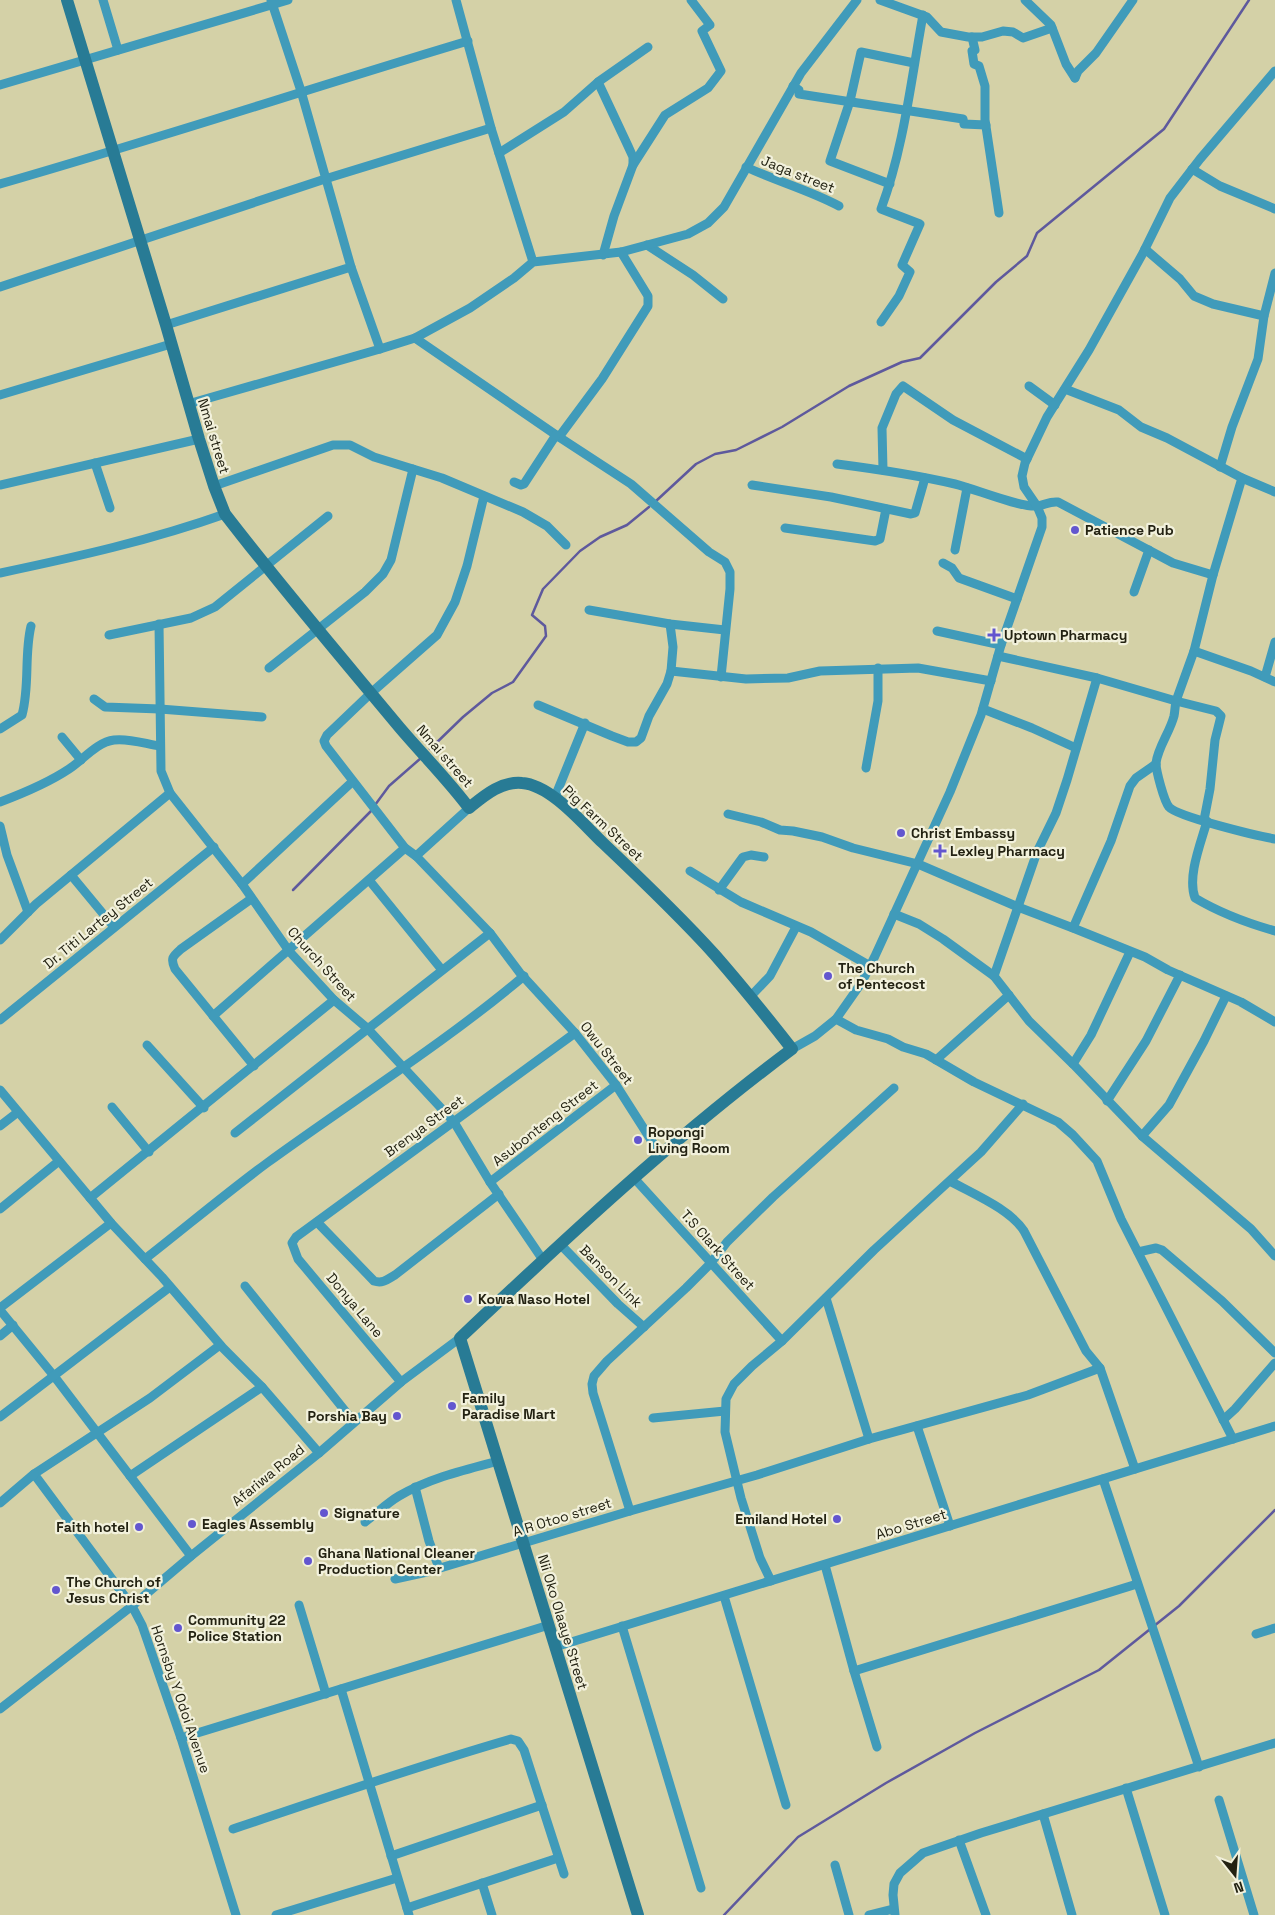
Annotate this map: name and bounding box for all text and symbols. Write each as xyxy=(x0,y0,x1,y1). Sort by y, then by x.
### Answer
street label: Jaga street xyxy=(759,151,837,197)
street label: Nmai street xyxy=(194,396,234,476)
place label: Patience Pub xyxy=(1085,521,1174,539)
marker: Patience Pub xyxy=(1069,524,1081,536)
place label: Uptown Pharmacy xyxy=(1004,626,1127,644)
marker: Uptown Pharmacy xyxy=(988,629,1000,641)
street label: Nmai street xyxy=(413,721,477,791)
street label: Pig Farm Street xyxy=(559,781,647,865)
place label: Christ Embassy xyxy=(911,824,1015,842)
marker: Christ Embassy xyxy=(895,827,907,839)
place label: Lexley Pharmacy xyxy=(950,842,1065,860)
marker: Lexley Pharmacy xyxy=(934,845,946,857)
street label: Dr. Titi Lartey Street xyxy=(40,873,156,973)
street label: Church Street xyxy=(284,923,360,1005)
place label: The Church of Pentecost xyxy=(838,959,925,993)
marker: The Church of Pentecost xyxy=(822,970,834,982)
street label: Owu Street xyxy=(577,1018,637,1088)
street label: Asubonteng Street xyxy=(489,1076,601,1170)
street label: Brenya Street xyxy=(381,1091,467,1161)
place label: Ropongi Living Room xyxy=(648,1123,730,1157)
marker: Ropongi Living Room xyxy=(632,1134,644,1146)
street label: T.S Clark Street xyxy=(677,1206,759,1294)
street label: Banson Link xyxy=(576,1241,646,1311)
street label: Donya Lane xyxy=(323,1269,387,1341)
place label: Kowa Naso Hotel xyxy=(478,1290,590,1308)
marker: Kowa Naso Hotel xyxy=(462,1293,474,1305)
place label: Family Paradise Mart xyxy=(462,1389,556,1423)
marker: Family Paradise Mart xyxy=(446,1400,458,1412)
place label: Porshia Bay xyxy=(308,1407,387,1425)
marker: Porshia Bay xyxy=(391,1410,403,1422)
street label: Afariwa Road xyxy=(228,1440,308,1510)
street label: A R Otoo street xyxy=(510,1493,614,1541)
place label: Signature xyxy=(334,1504,400,1522)
street label: Abo Street xyxy=(874,1505,948,1543)
marker: Signature xyxy=(318,1507,330,1519)
place label: Emiland Hotel xyxy=(735,1510,827,1528)
marker: Emiland Hotel xyxy=(831,1513,843,1525)
place label: Eagles Assembly xyxy=(202,1515,314,1533)
place label: Faith hotel xyxy=(56,1518,129,1536)
marker: Eagles Assembly xyxy=(186,1518,198,1530)
marker: Faith hotel xyxy=(133,1521,145,1533)
place label: Ghana National Cleaner Production Center xyxy=(318,1544,476,1578)
street label: Nii Oko Olaaye Street xyxy=(534,1552,592,1692)
marker: Ghana National Cleaner Production Center xyxy=(302,1555,314,1567)
place label: The Church of Jesus Christ xyxy=(66,1573,161,1607)
marker: The Church of Jesus Christ xyxy=(50,1584,62,1596)
place label: Community 22 Police Station xyxy=(188,1611,286,1645)
marker: Community 22 Police Station xyxy=(172,1622,184,1634)
street label: Hornsby Y Odoi Avenue xyxy=(147,1623,215,1775)
north arrow xyxy=(1210,1850,1260,1900)
text: N xyxy=(1232,1877,1246,1897)

